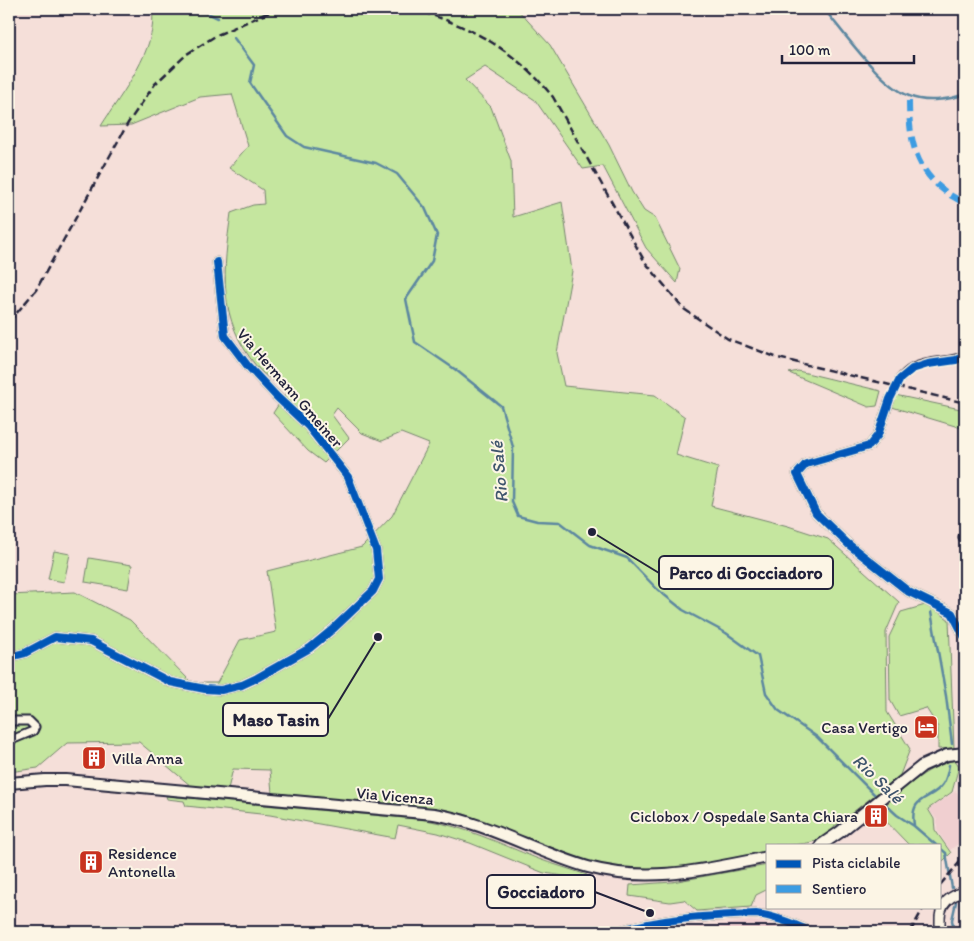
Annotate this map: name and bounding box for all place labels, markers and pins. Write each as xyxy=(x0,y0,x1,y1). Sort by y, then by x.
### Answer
callout: Parco di Gocciadoro xyxy=(659,556,833,589)
callout: Maso Tasin xyxy=(223,703,328,736)
hotel icon: Casa Vertigo xyxy=(913,714,939,740)
place label: Casa Vertigo xyxy=(821,718,908,737)
building icon: Villa Anna xyxy=(81,745,107,771)
place label: Villa Anna xyxy=(112,749,183,768)
building icon: Ciclobox / Ospedale Santa Chiara xyxy=(863,803,889,829)
place label: Ciclobox / Ospedale Santa Chiara xyxy=(630,807,858,826)
place label: Residence Antonella xyxy=(108,844,177,881)
building icon: Residence Antonella xyxy=(78,849,104,875)
callout: Gocciadoro xyxy=(487,875,595,908)

